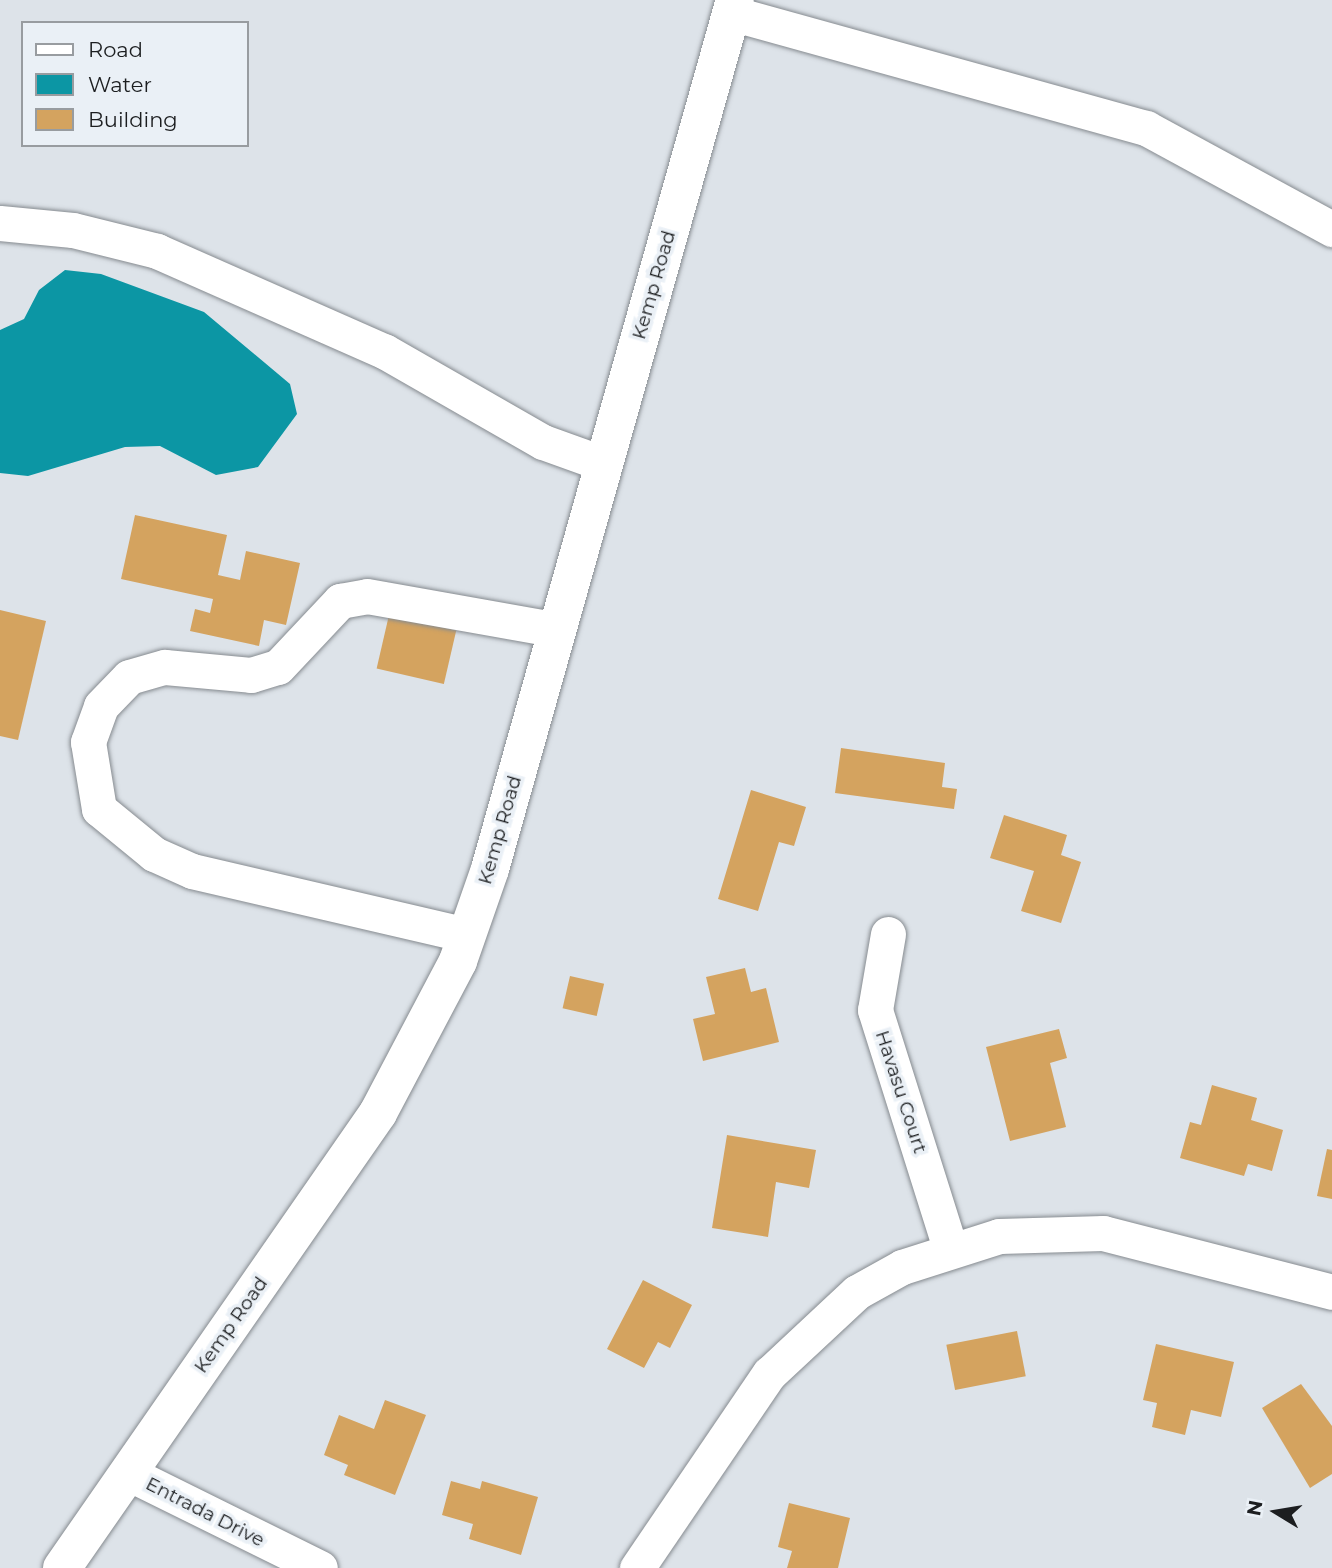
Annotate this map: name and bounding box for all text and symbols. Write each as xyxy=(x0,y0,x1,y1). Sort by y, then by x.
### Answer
legend xyxy=(21,21,248,147)
text: Road xyxy=(88,37,143,62)
text: Water xyxy=(88,72,152,97)
text: Building xyxy=(88,107,178,132)
street label: Kemp Road xyxy=(628,228,680,342)
street label: Kemp Road xyxy=(474,773,526,887)
street label: Havasu Court xyxy=(870,1028,932,1156)
street label: Kemp Road xyxy=(189,1272,273,1378)
street label: Entrada Drive xyxy=(142,1472,268,1552)
north arrow xyxy=(1241,1477,1311,1547)
text: N xyxy=(1242,1498,1268,1518)

